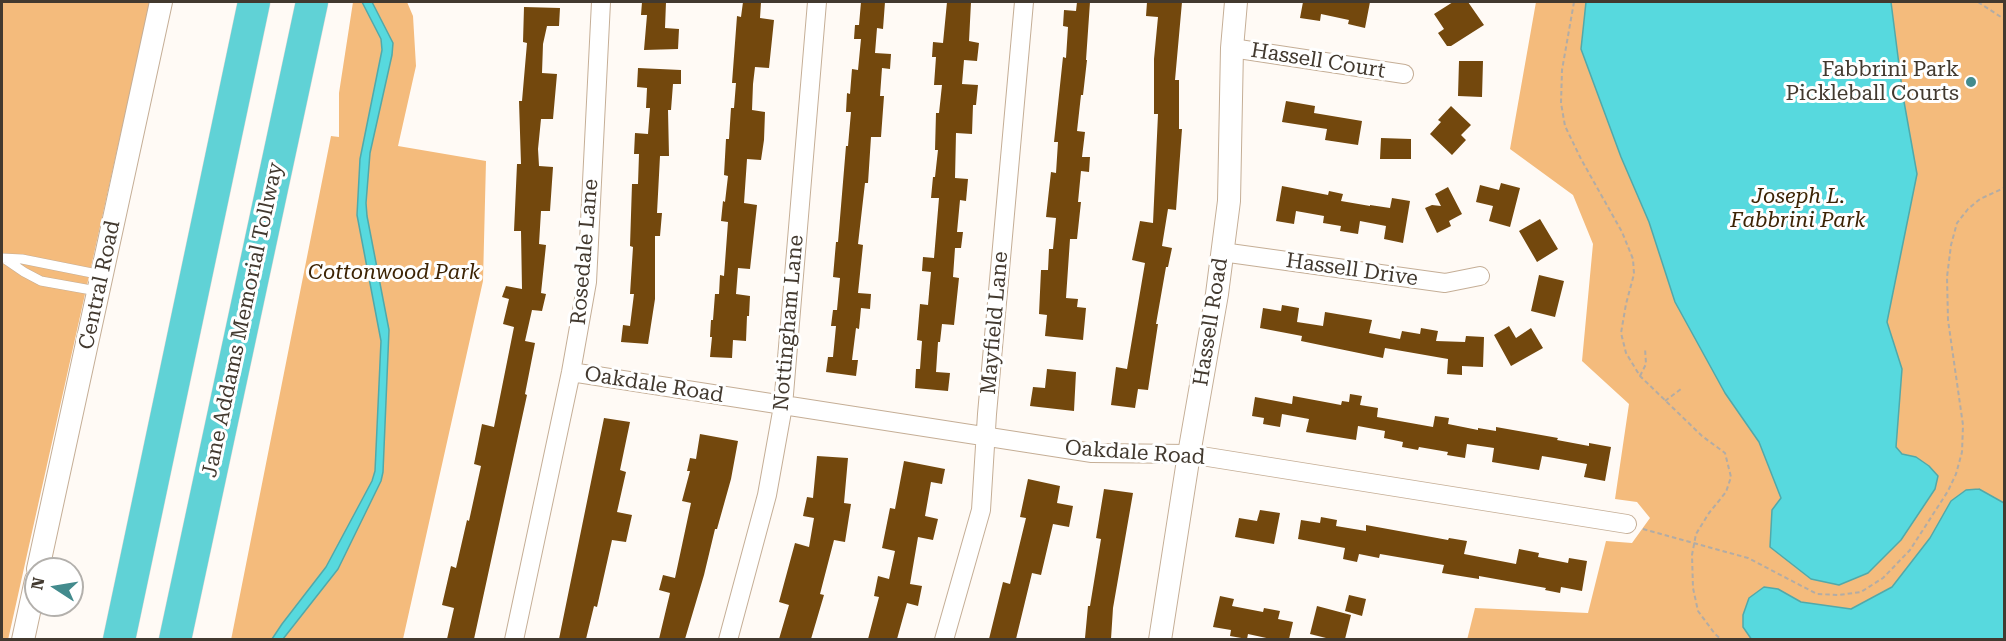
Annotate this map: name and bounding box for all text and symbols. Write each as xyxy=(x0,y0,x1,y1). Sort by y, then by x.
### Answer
street label: Hassell Court xyxy=(1249,38,1387,84)
place label: Fabbrini Park Pickleball Courts xyxy=(1785,57,1959,107)
marker: Fabbrini Park Pickleball Courts xyxy=(1964,75,1978,89)
street label: Jane Addams Memorial Tollway xyxy=(197,160,289,480)
street label: Rosedale Lane xyxy=(566,178,604,326)
park label: Joseph L. Fabbrini Park xyxy=(1730,184,1866,234)
street label: Central Road xyxy=(74,218,126,352)
street label: Nottingham Lane xyxy=(769,234,809,412)
street label: Hassell Drive xyxy=(1284,248,1420,292)
street label: Mayfield Lane xyxy=(976,250,1014,396)
street label: Hassell Road xyxy=(1188,256,1234,388)
park label: Cottonwood Park xyxy=(308,260,480,286)
street label: Oakdale Road xyxy=(583,362,725,408)
street label: Oakdale Road xyxy=(1064,436,1206,470)
north arrow xyxy=(24,557,84,617)
text: N xyxy=(27,576,48,592)

